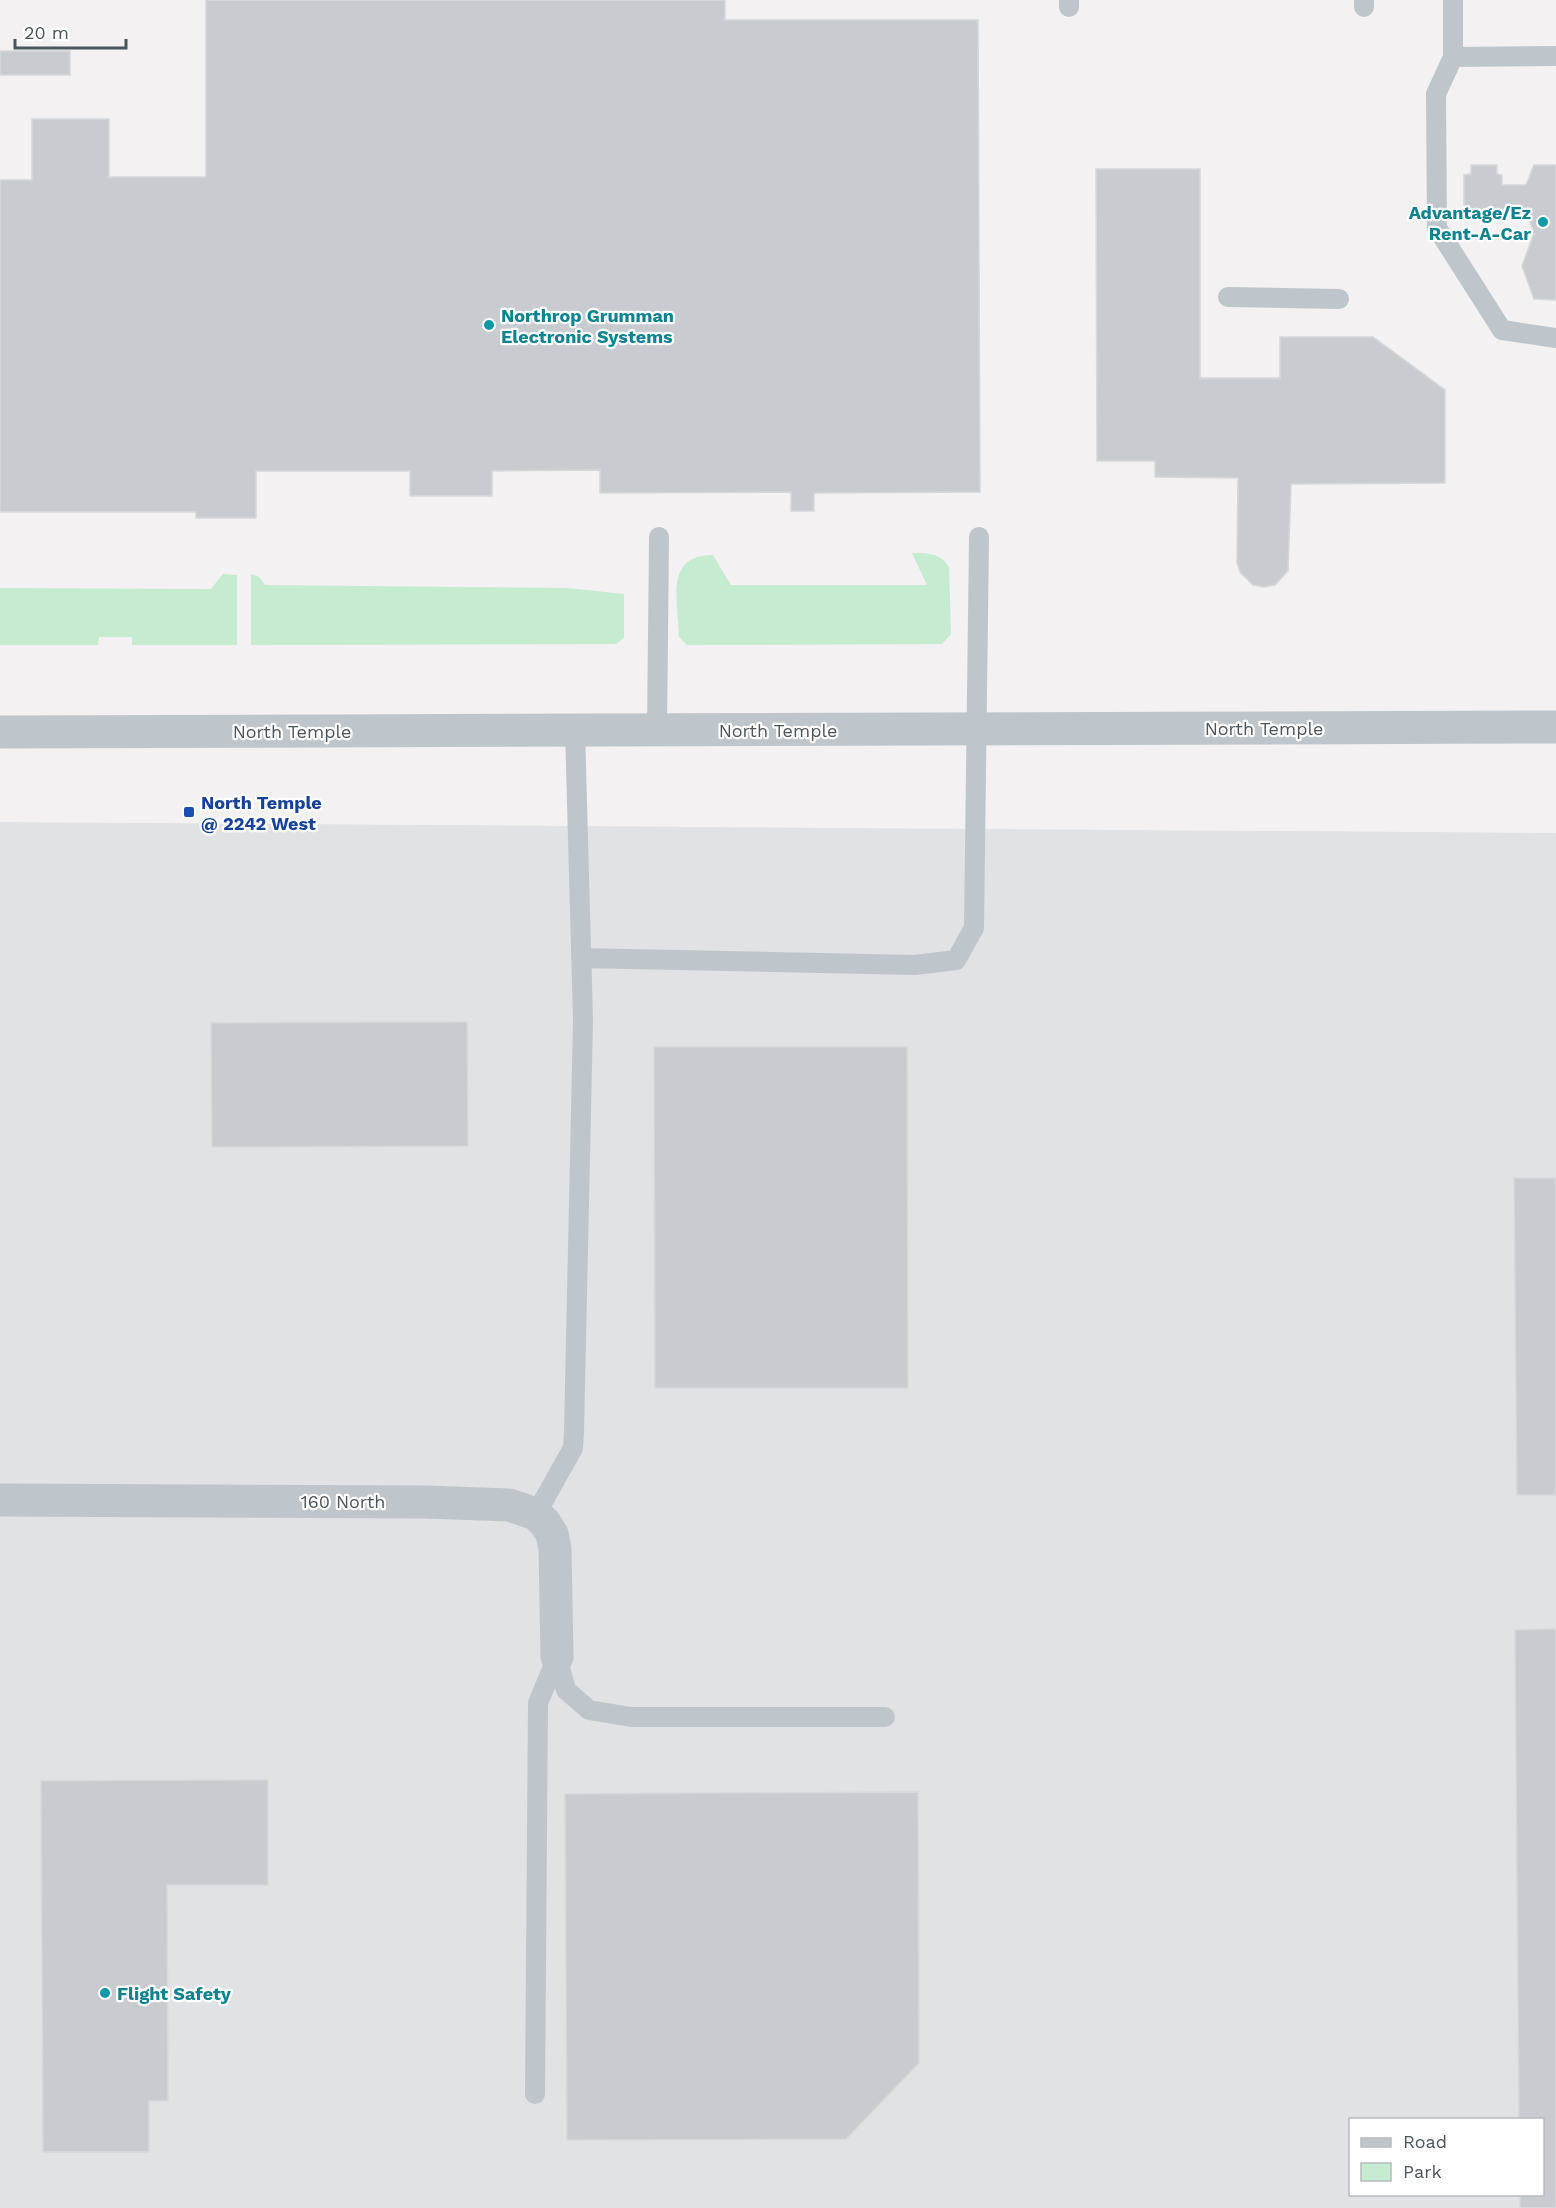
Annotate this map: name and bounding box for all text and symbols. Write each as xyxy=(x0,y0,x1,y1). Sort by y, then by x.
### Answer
scale bar xyxy=(15,12,126,50)
text: 20 m xyxy=(24,22,69,43)
place label: Advantage/Ez Rent-A-Car xyxy=(1409,202,1531,244)
marker: Advantage/Ez Rent-A-Car xyxy=(1536,215,1550,229)
place label: Northrop Grumman Electronic Systems xyxy=(501,305,674,347)
marker: Northrop Grumman Electronic Systems xyxy=(482,318,496,332)
street label: North Temple xyxy=(1205,718,1323,739)
street label: North Temple xyxy=(719,720,837,741)
street label: North Temple xyxy=(233,721,351,742)
place label: North Temple @ 2242 West xyxy=(201,792,322,834)
marker: North Temple @ 2242 West xyxy=(182,805,196,819)
street label: 160 North xyxy=(301,1491,385,1512)
place label: Flight Safety xyxy=(117,1983,232,2004)
marker: Flight Safety xyxy=(98,1986,112,2000)
legend xyxy=(1349,2118,1544,2196)
text: Road xyxy=(1403,2131,1447,2152)
text: Park xyxy=(1403,2161,1442,2182)

